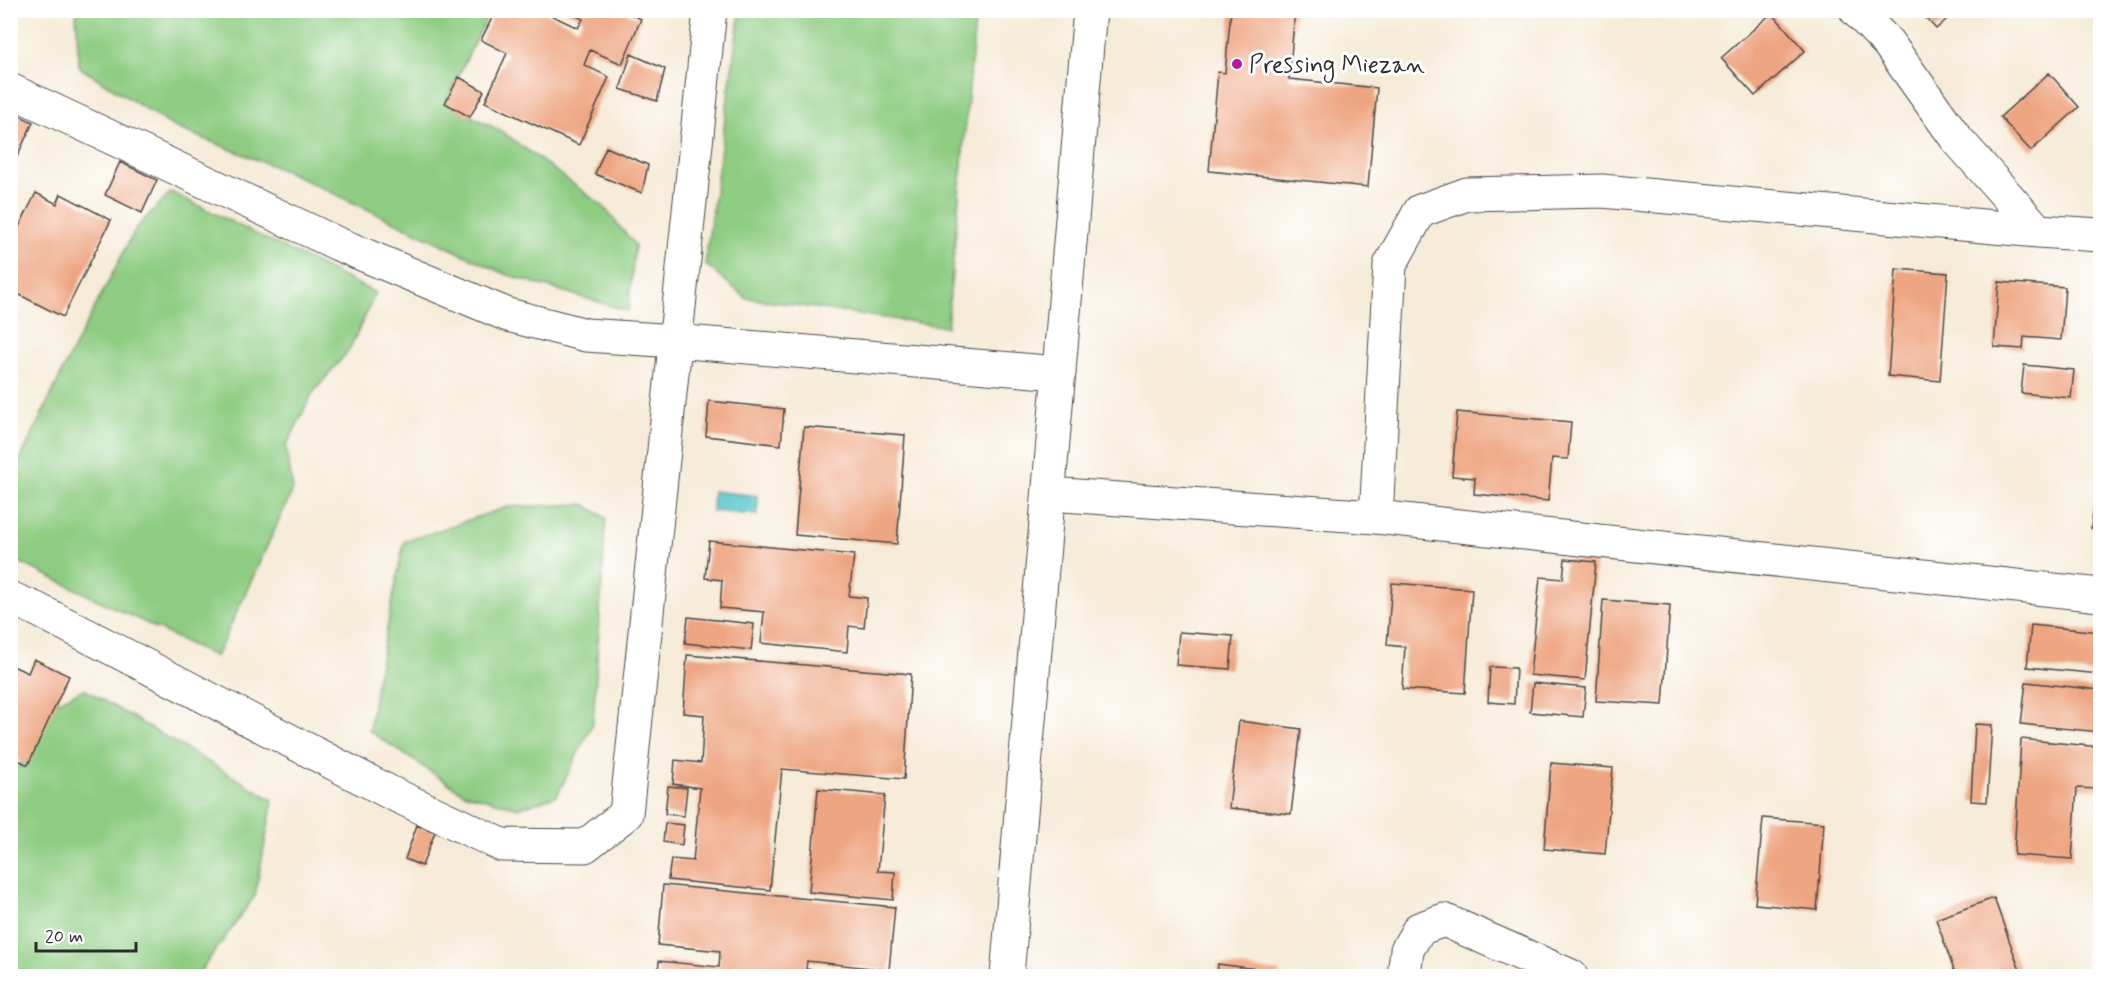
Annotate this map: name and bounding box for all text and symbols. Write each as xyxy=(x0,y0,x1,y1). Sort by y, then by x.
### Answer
place label: Pressing Miezan xyxy=(1249,50,1425,83)
marker: Pressing Miezan xyxy=(1230,57,1244,71)
scale bar xyxy=(36,915,136,953)
text: 20 m xyxy=(45,925,83,949)

